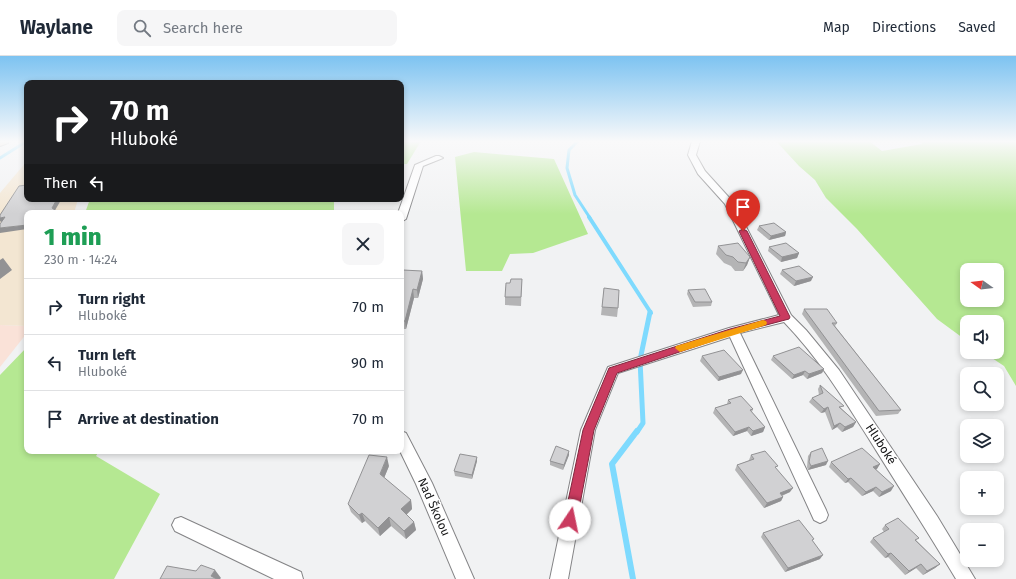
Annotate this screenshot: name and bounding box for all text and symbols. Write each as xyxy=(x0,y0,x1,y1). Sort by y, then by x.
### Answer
search box xyxy=(117,10,397,46)
text: Waylane xyxy=(20,16,93,39)
icon: search xyxy=(131,17,153,39)
text: Search here xyxy=(163,19,243,37)
text: Map xyxy=(823,19,850,36)
text: Directions xyxy=(872,19,936,36)
text: Saved xyxy=(958,19,996,36)
text: 70 m xyxy=(110,94,169,127)
icon: right xyxy=(44,96,96,148)
text: Hluboké xyxy=(110,128,178,150)
icon: left xyxy=(86,172,108,194)
text: Then xyxy=(44,174,78,192)
pin xyxy=(726,190,760,231)
icon: arrive xyxy=(732,196,754,218)
text: 1 min xyxy=(44,223,102,251)
button: close xyxy=(342,223,384,265)
text: 230 m · 14:24 xyxy=(44,252,117,267)
north arrow xyxy=(960,263,1004,307)
map controls xyxy=(960,263,1004,567)
text: Turn right xyxy=(78,290,145,308)
icon: right xyxy=(44,296,66,318)
text: 70 m xyxy=(352,298,384,316)
text: Hluboké xyxy=(78,308,127,323)
button: sound xyxy=(960,315,1004,359)
text: Turn left xyxy=(78,346,136,364)
icon: left xyxy=(44,352,66,374)
text: 90 m xyxy=(351,354,384,372)
text: Hluboké xyxy=(78,364,127,379)
button: search xyxy=(960,367,1004,411)
icon: arrive xyxy=(44,408,66,430)
text: Arrive at destination xyxy=(78,410,219,428)
text: 70 m xyxy=(352,410,384,428)
button: layers xyxy=(960,419,1004,463)
street label: Hluboké xyxy=(863,421,899,467)
button: + xyxy=(960,471,1004,515)
street label: Nad Školou xyxy=(415,475,454,538)
position arrow xyxy=(549,499,591,541)
button: − xyxy=(960,523,1004,567)

